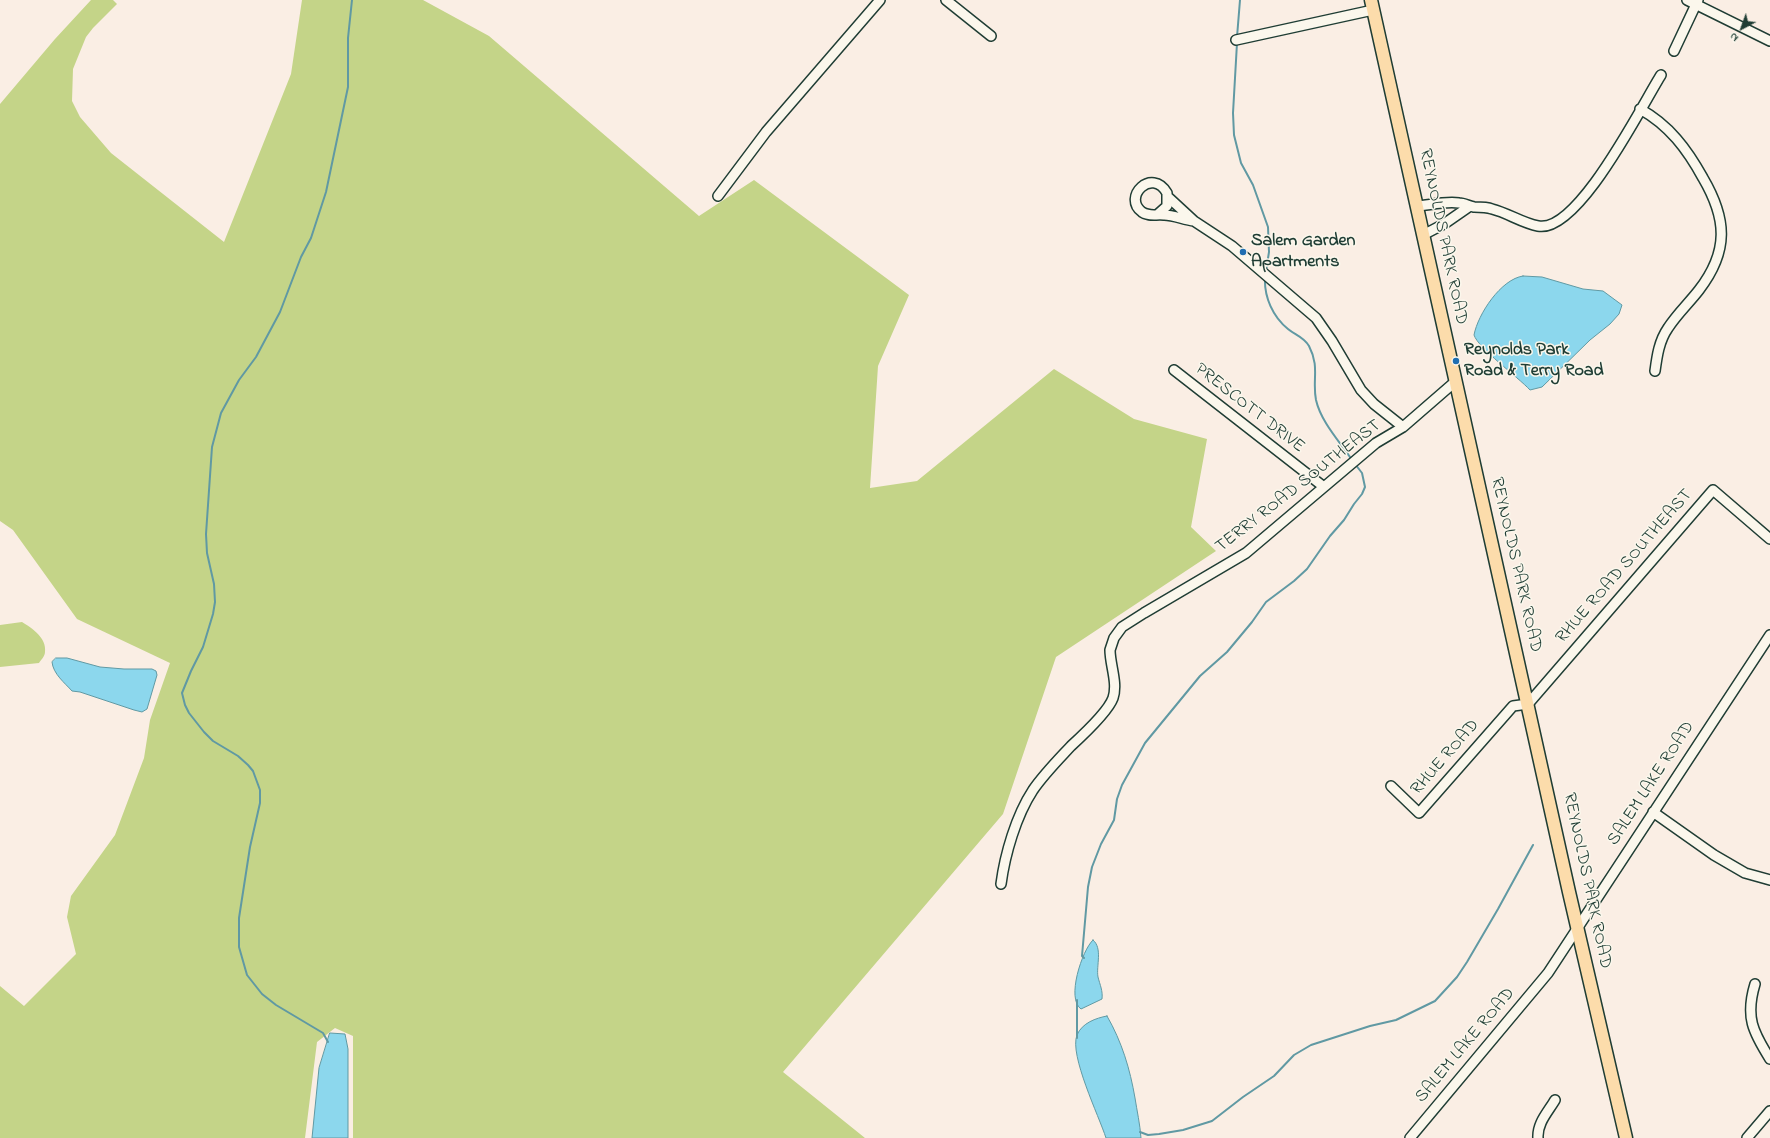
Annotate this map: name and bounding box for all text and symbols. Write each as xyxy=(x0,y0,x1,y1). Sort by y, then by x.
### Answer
north arrow xyxy=(1722,8,1762,48)
text: N xyxy=(1726,29,1742,46)
street label: REYNOLDS PARK ROAD xyxy=(1413,147,1471,327)
place label: Salem Garden Apartments xyxy=(1251,231,1355,274)
marker: Salem Garden Apartments xyxy=(1238,247,1248,257)
place label: Reynolds Park Road & Terry Road xyxy=(1464,340,1604,382)
marker: Reynolds Park Road & Terry Road xyxy=(1451,356,1461,366)
street label: PRESCOTT DRIVE xyxy=(1190,359,1308,459)
street label: TERRY ROAD SOUTHEAST xyxy=(1212,416,1386,558)
street label: REYNOLDS PARK ROAD xyxy=(1484,475,1546,655)
street label: RHUE ROAD SOUTHEAST xyxy=(1552,485,1698,649)
street label: RHUE ROAD xyxy=(1407,716,1485,800)
street label: SALEM LAKE ROAD xyxy=(1604,718,1700,850)
street label: REYNOLDS PARK ROAD xyxy=(1557,791,1615,971)
street label: SALEM LAKE ROAD xyxy=(1412,984,1520,1108)

